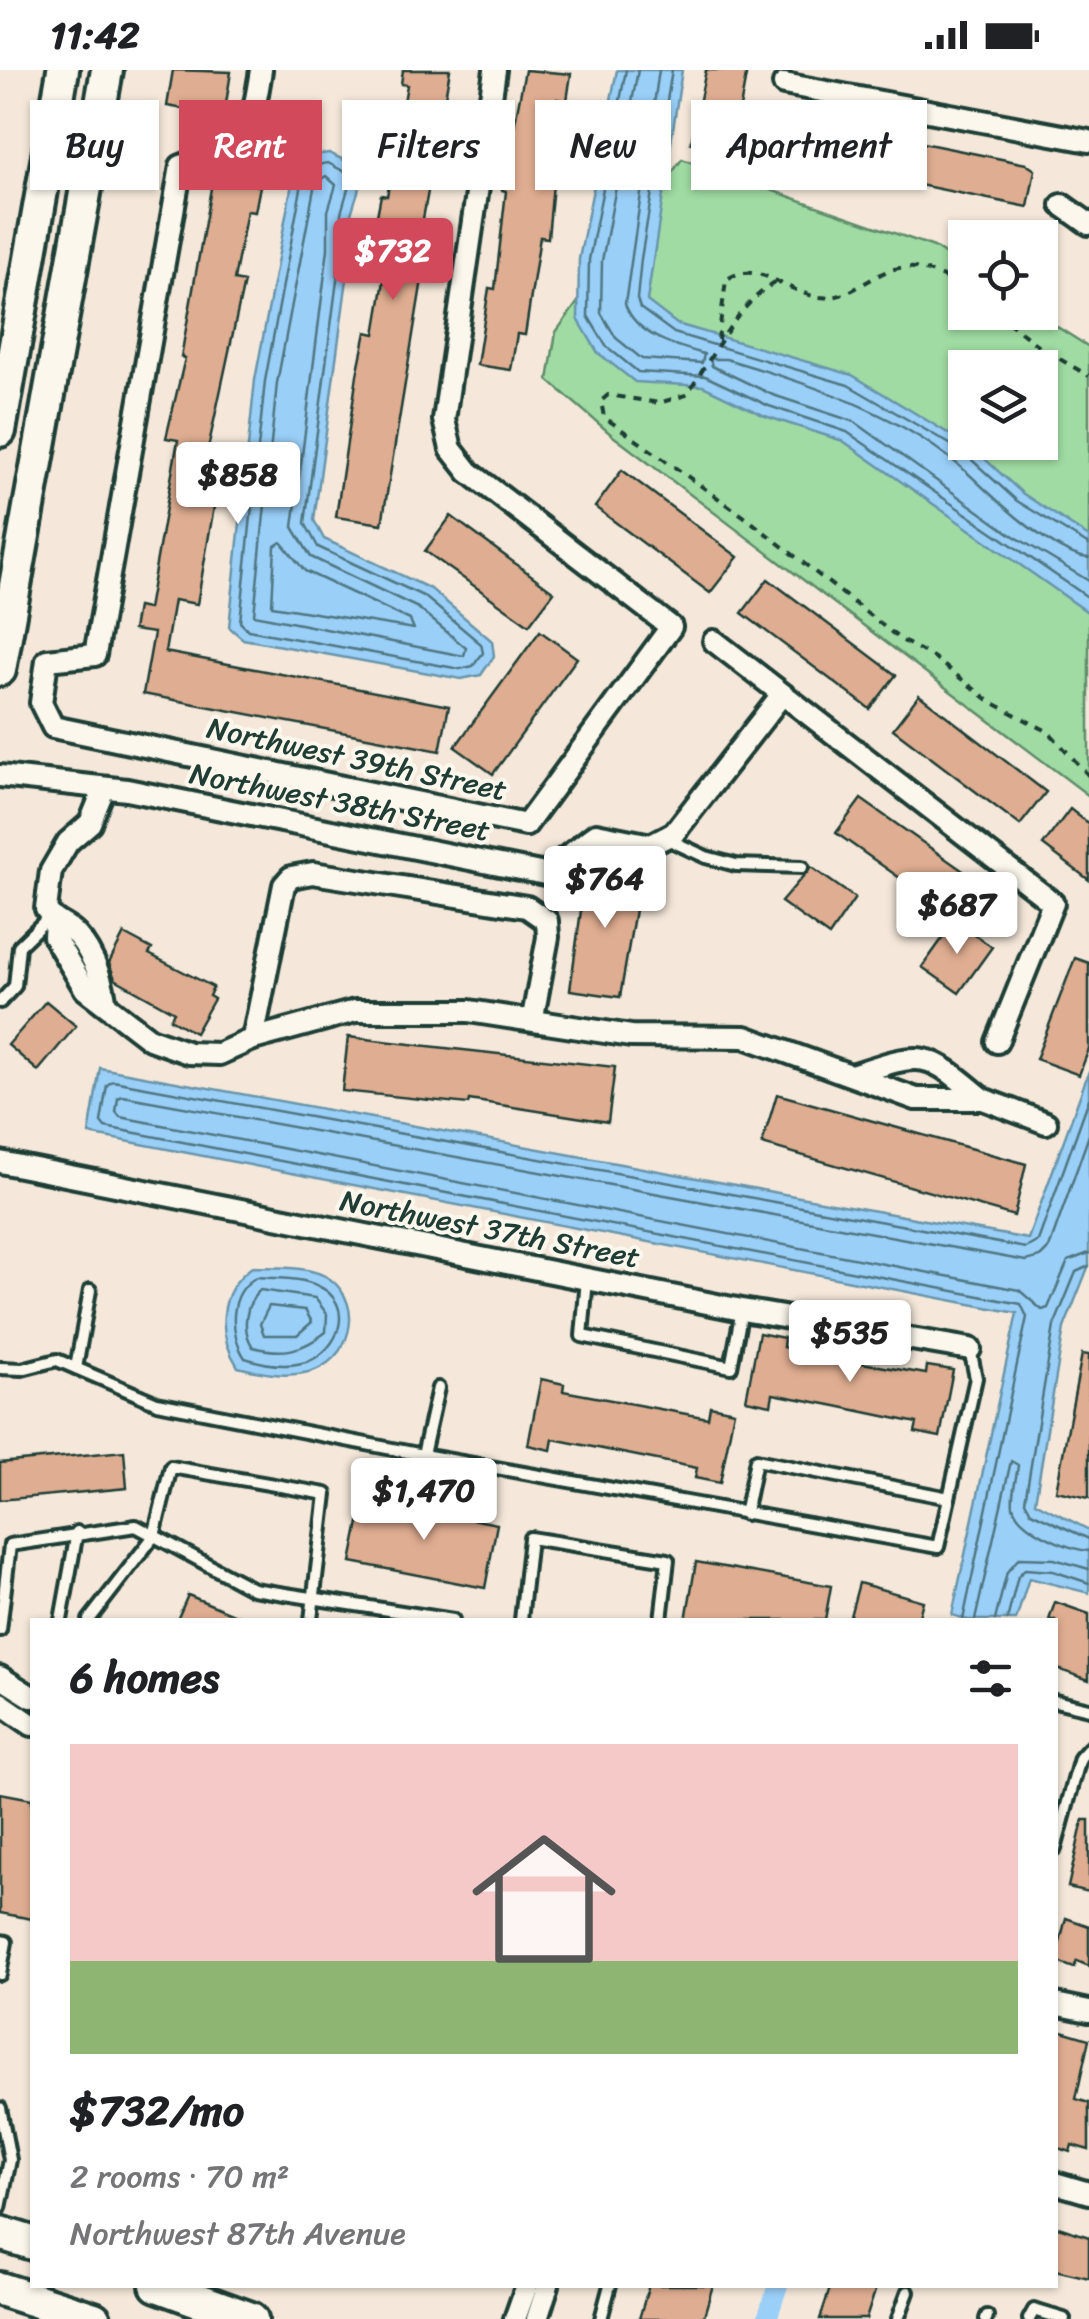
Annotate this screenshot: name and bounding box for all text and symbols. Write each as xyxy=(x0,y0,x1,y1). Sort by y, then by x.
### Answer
text: 11:42 xyxy=(50,2,140,69)
chip: Buy xyxy=(30,100,159,190)
chip: Rent xyxy=(179,100,322,190)
chip: Filters xyxy=(342,100,515,190)
chip: New xyxy=(535,100,671,190)
chip: Apartment xyxy=(691,100,927,190)
pin: $732 xyxy=(334,218,452,303)
map controls xyxy=(948,220,1058,460)
button: locate xyxy=(948,220,1058,330)
text: $732 xyxy=(355,222,431,279)
button: layers xyxy=(948,350,1058,460)
pin: $858 xyxy=(179,442,297,527)
text: $858 xyxy=(198,446,278,503)
street label: Northwest 39th Street xyxy=(202,701,512,817)
street label: Northwest 38th Street xyxy=(185,746,495,858)
pin: $764 xyxy=(546,846,664,931)
text: $764 xyxy=(566,850,644,907)
pin: $687 xyxy=(898,872,1016,957)
text: $687 xyxy=(918,876,996,933)
street label: Northwest 37th Street xyxy=(335,1173,645,1285)
pin: $535 xyxy=(791,1300,909,1385)
text: $535 xyxy=(811,1304,889,1361)
pin: $1,470 xyxy=(343,1458,505,1543)
text: $1,470 xyxy=(373,1462,475,1519)
text: 6 homes xyxy=(70,1641,219,1715)
icon: filters xyxy=(963,1651,1018,1706)
icon: home xyxy=(454,1809,634,1989)
text: $732/mo xyxy=(70,2074,244,2148)
text: 2 rooms · 70 m² xyxy=(70,2148,289,2205)
text: Northwest 87th Avenue xyxy=(70,2205,406,2262)

